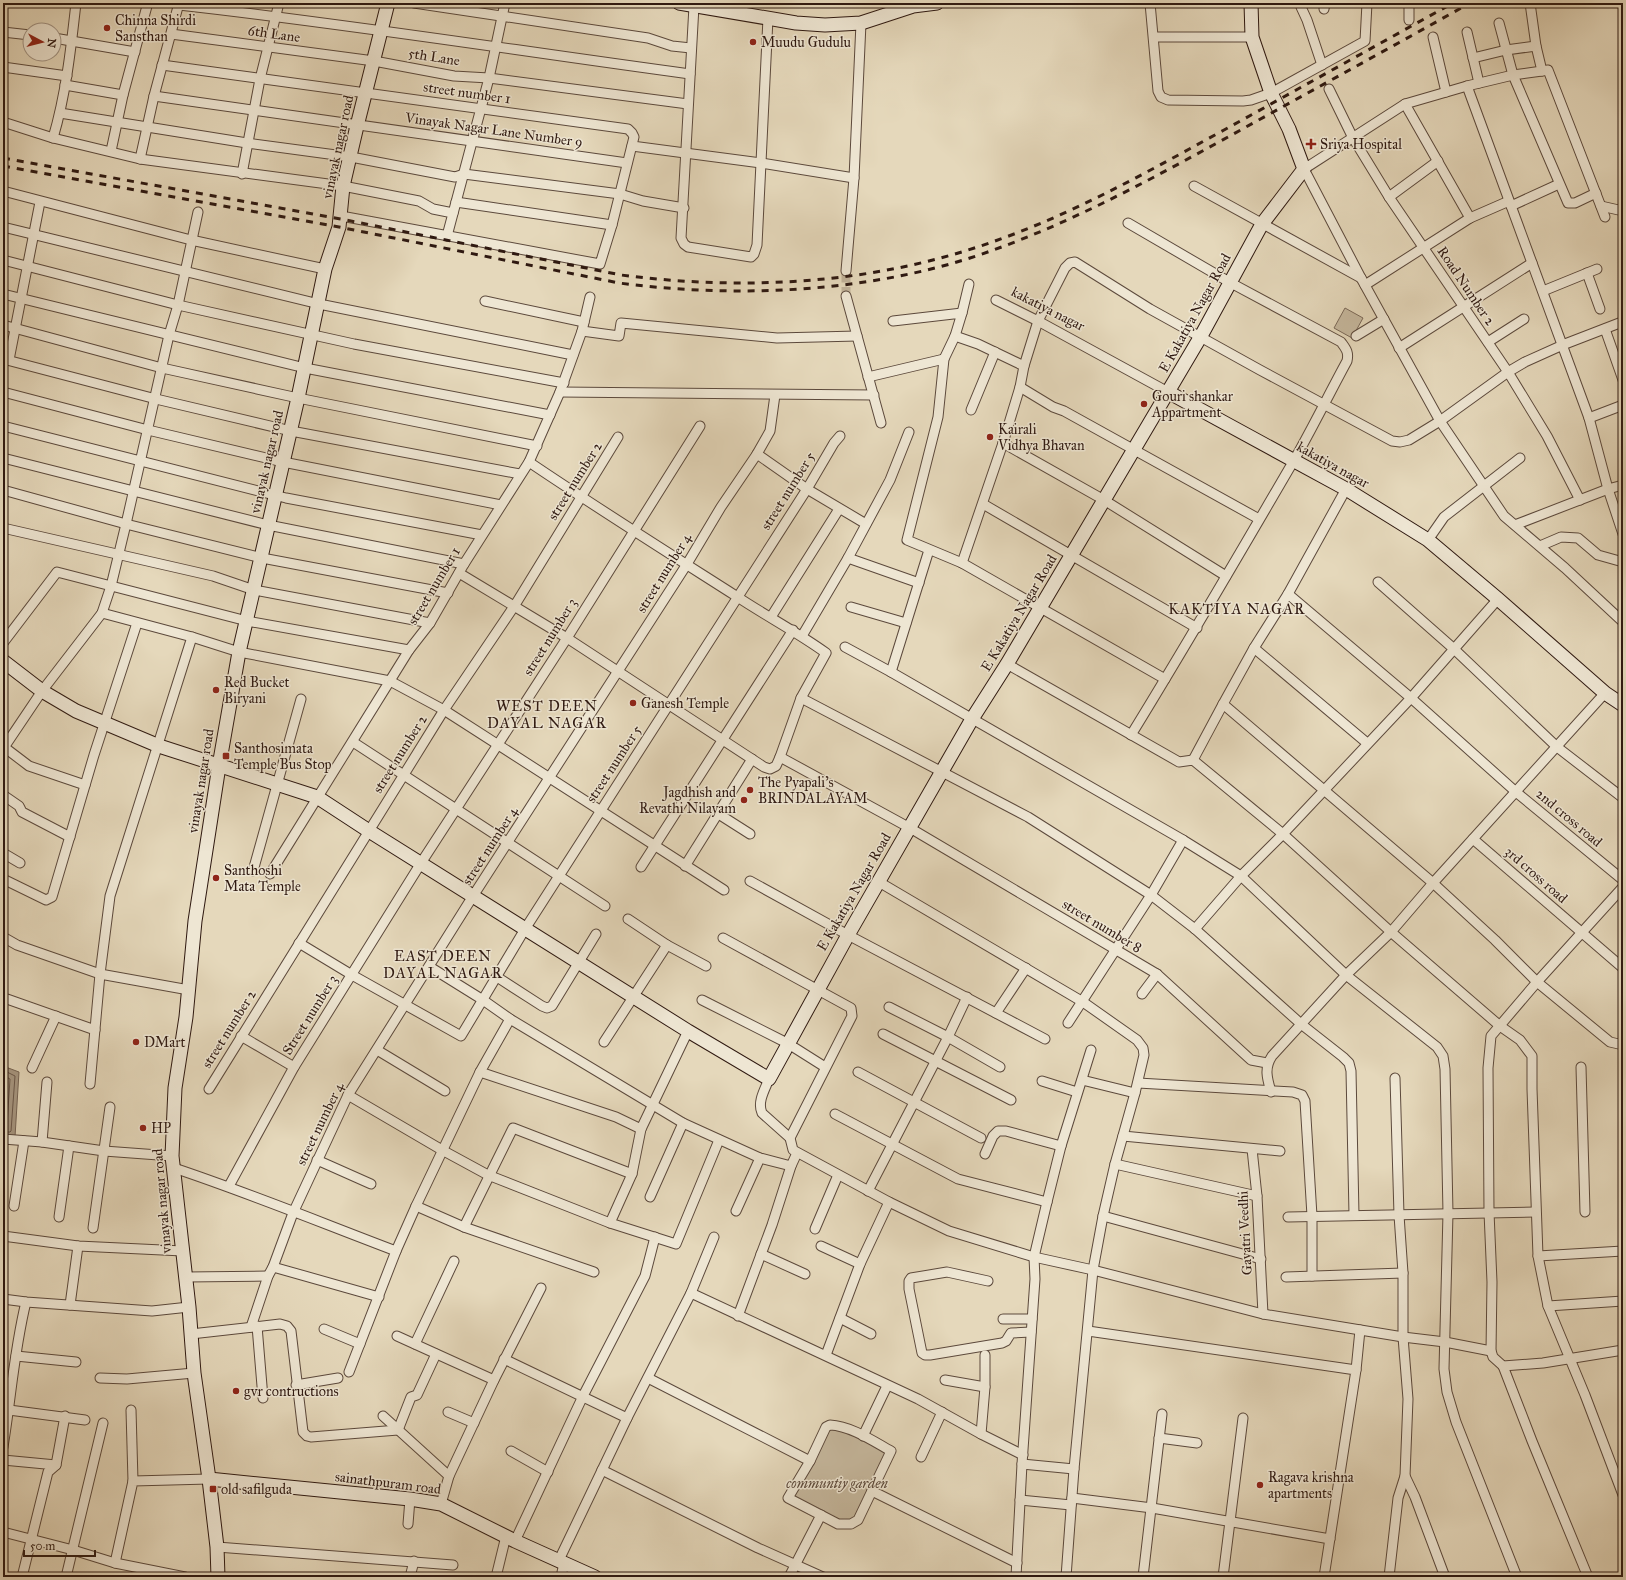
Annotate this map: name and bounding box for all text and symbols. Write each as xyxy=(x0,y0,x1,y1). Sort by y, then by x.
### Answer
place label: Chinna Shirdi Sansthan xyxy=(115,12,196,45)
north arrow xyxy=(22,22,62,62)
street label: 6th Lane xyxy=(247,22,301,46)
marker: Chinna Shirdi Sansthan xyxy=(102,23,112,33)
place label: Muudu Gudulu xyxy=(761,34,852,51)
marker: Muudu Gudulu xyxy=(748,37,758,47)
text: N xyxy=(44,38,58,49)
street label: 5th Lane xyxy=(407,45,461,69)
street label: street number 1 xyxy=(422,78,512,108)
street label: vinayak nagar road xyxy=(319,94,357,201)
street label: Vinayak Nagar Lane Number 9 xyxy=(403,109,584,151)
place label: Sriya Hospital xyxy=(1320,136,1402,153)
marker: Sriya Hospital xyxy=(1305,138,1317,150)
street label: Road Number 2 xyxy=(1433,243,1499,329)
street label: E Kakatiya Nagar Road xyxy=(1155,251,1235,375)
street label: kakatiya nagar xyxy=(1008,283,1088,335)
place label: Gouri shankar Appartment xyxy=(1151,388,1234,421)
marker: Gouri shankar Appartment xyxy=(1139,399,1149,409)
street label: vinayak nagar road xyxy=(247,409,287,516)
place label: Kairali Vidhya Bhavan xyxy=(997,421,1085,454)
marker: Kairali Vidhya Bhavan xyxy=(985,432,995,442)
street label: kakatiya nagar xyxy=(1294,438,1373,492)
street label: street number 2 xyxy=(544,439,606,523)
street label: street number 5 xyxy=(757,448,819,533)
street label: street number 4 xyxy=(633,529,696,616)
street label: street number 1 xyxy=(404,544,464,628)
street label: E Kakatiya Nagar Road xyxy=(977,551,1061,675)
street label: street number 3 xyxy=(519,595,581,679)
district label: KAKTIYA NAGAR xyxy=(1168,600,1306,618)
place label: Red Bucket Biryani xyxy=(224,674,289,707)
marker: Red Bucket Biryani xyxy=(211,685,221,695)
place label: Ganesh Temple xyxy=(641,695,729,712)
district label: WEST DEEN DAYAL NAGAR xyxy=(487,697,607,732)
marker: Ganesh Temple xyxy=(628,698,638,708)
street label: street number 2 xyxy=(369,712,431,796)
street label: street number 5 xyxy=(583,722,646,806)
street label: vinayak nagar road xyxy=(184,728,218,835)
place label: Santhosimata Temple Bus Stop xyxy=(234,740,332,773)
marker: Santhosimata Temple Bus Stop xyxy=(221,751,231,761)
place label: The Pyapali's BRINDALAYAM xyxy=(758,774,867,807)
place label: Jagdhish and Revathi Nilayam xyxy=(639,784,736,817)
marker: The Pyapali's BRINDALAYAM xyxy=(745,785,755,795)
street label: 2nd cross road xyxy=(1532,785,1606,851)
marker: Jagdhish and Revathi Nilayam xyxy=(739,795,749,805)
street label: street number 4 xyxy=(458,803,522,888)
street label: E Kakatiya Nagar Road xyxy=(813,830,895,954)
street label: 3rd cross road xyxy=(1501,843,1571,907)
place label: Santhoshi Mata Temple xyxy=(224,862,301,895)
marker: Santhoshi Mata Temple xyxy=(211,873,221,883)
street label: street number 8 xyxy=(1059,896,1145,956)
district label: EAST DEEN DAYAL NAGAR xyxy=(383,947,503,982)
street label: Street number 3 xyxy=(279,972,341,1058)
street label: street number 2 xyxy=(198,987,260,1071)
place label: DMart xyxy=(144,1034,185,1051)
marker: DMart xyxy=(131,1037,141,1047)
street label: street number 4 xyxy=(293,1079,348,1168)
place label: HP xyxy=(151,1120,171,1137)
marker: HP xyxy=(138,1123,148,1133)
street label: vinayak nagar road xyxy=(149,1148,175,1255)
street label: Gayatri Veedhi xyxy=(1234,1190,1256,1276)
place label: gvr contructions xyxy=(244,1383,339,1400)
marker: gvr contructions xyxy=(231,1386,241,1396)
street label: sainathpuram road xyxy=(334,1468,442,1498)
place label: Ragava krishna apartments xyxy=(1268,1469,1354,1502)
park label: communtiy garden xyxy=(786,1475,888,1492)
marker: Ragava krishna apartments xyxy=(1255,1480,1265,1490)
place label: old safilguda xyxy=(221,1481,292,1498)
marker: old safilguda xyxy=(208,1484,218,1494)
scale bar xyxy=(24,1532,95,1558)
text: 50 m xyxy=(30,1539,55,1553)

